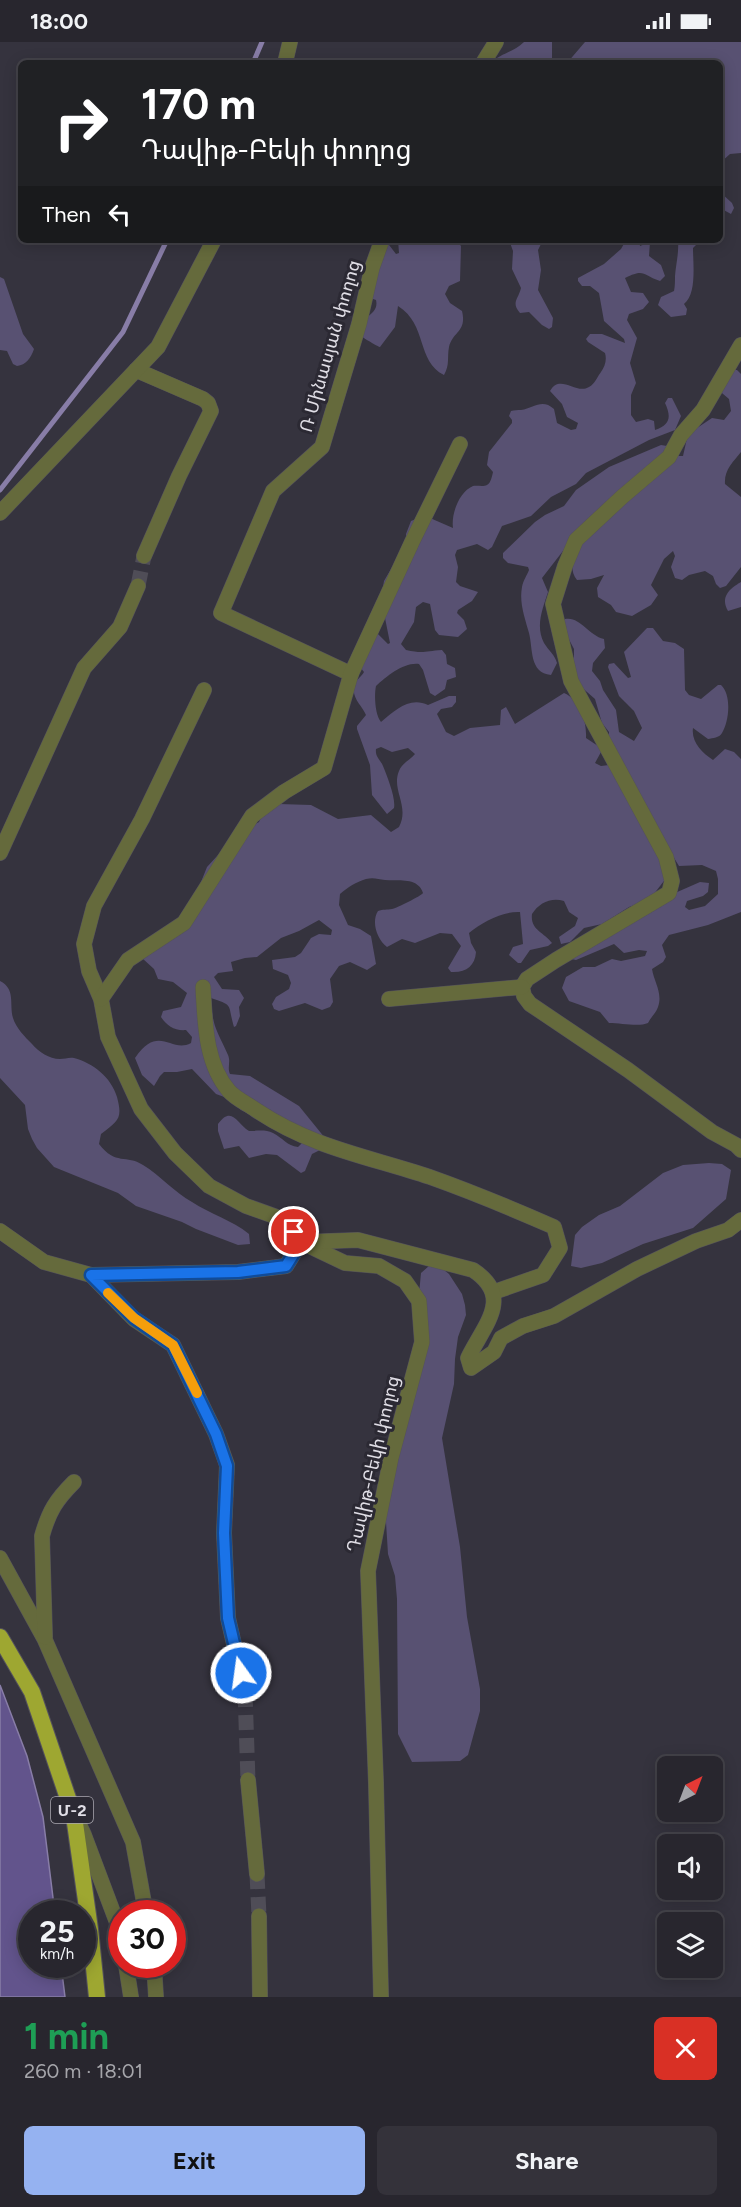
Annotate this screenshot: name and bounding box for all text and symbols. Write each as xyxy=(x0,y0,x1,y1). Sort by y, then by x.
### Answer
text: 18:00 xyxy=(30,8,88,35)
text: 170 m xyxy=(141,79,256,130)
icon: right xyxy=(42,84,120,162)
text: Դավիթ-Բեկի փողոց xyxy=(141,133,412,166)
icon: left xyxy=(103,198,136,231)
text: Then xyxy=(42,201,91,228)
street label: Ռ Մինասյան փողոց xyxy=(295,257,365,435)
pin xyxy=(268,1206,319,1257)
icon: arrive xyxy=(277,1215,310,1248)
street label: Դավիթ-Բեկի փողոց xyxy=(342,1374,404,1554)
position arrow xyxy=(209,1641,273,1705)
north arrow xyxy=(657,1756,723,1822)
map controls xyxy=(657,1756,723,1978)
road number: Մ-2 xyxy=(51,1797,93,1823)
button: sound xyxy=(657,1834,723,1900)
speed limit sign: 30 xyxy=(108,1900,186,1978)
button: layers xyxy=(657,1912,723,1978)
text: 25 xyxy=(40,1913,74,1950)
text: km/h xyxy=(40,1945,74,1963)
text: 1 min xyxy=(24,2015,109,2058)
button: close xyxy=(654,2017,717,2080)
text: 260 m · 18:01 xyxy=(24,2059,143,2083)
button: Exit xyxy=(24,2126,365,2195)
button: Share xyxy=(377,2126,717,2195)

